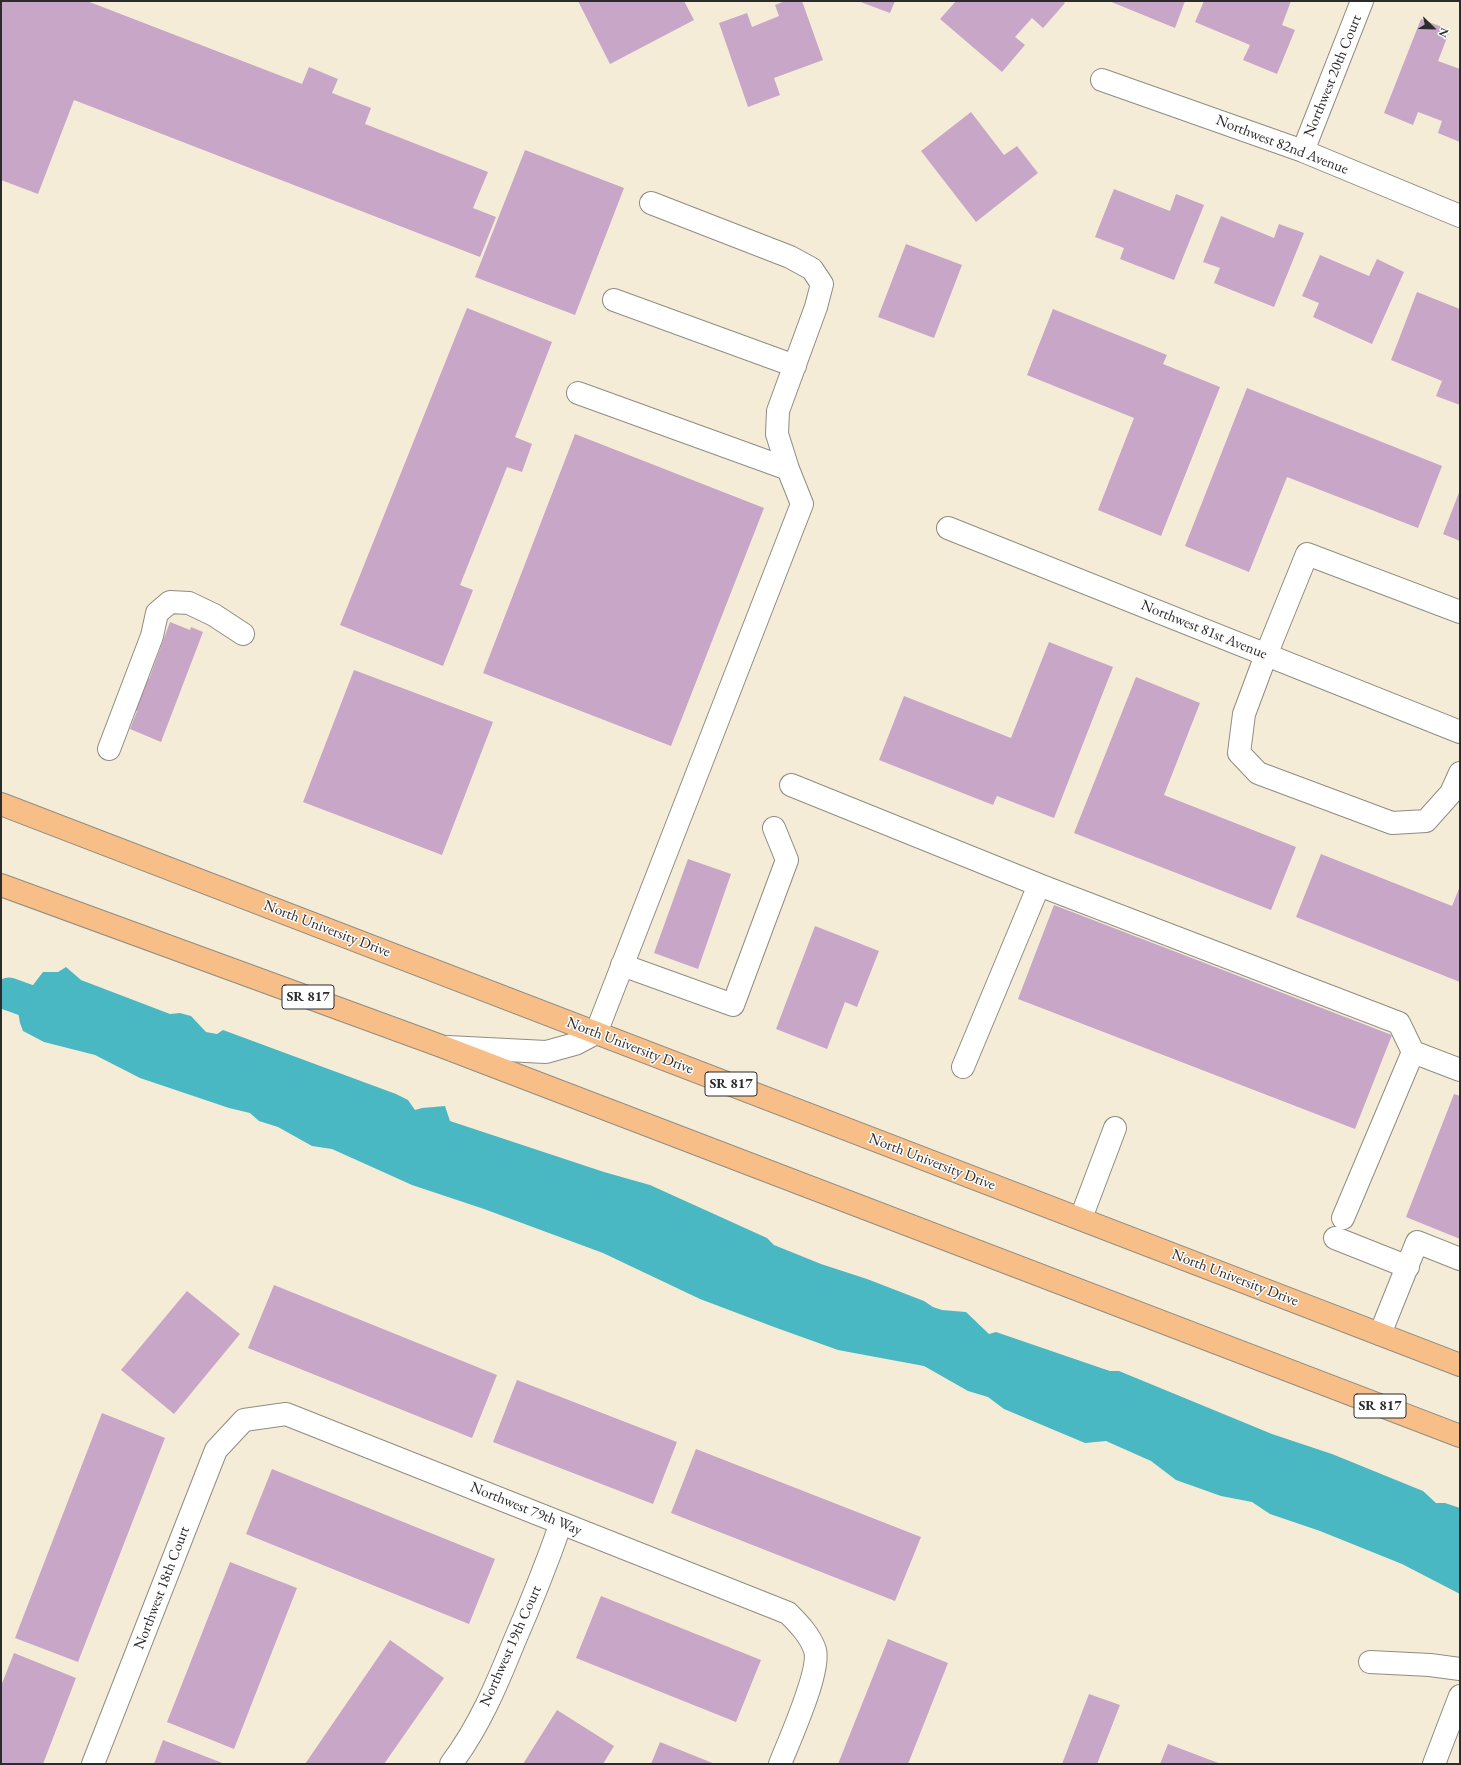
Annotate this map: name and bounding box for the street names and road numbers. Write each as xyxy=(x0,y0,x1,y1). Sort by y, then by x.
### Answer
street label: Northwest 20th Court xyxy=(1300,12,1366,140)
street label: Northwest 82nd Avenue xyxy=(1213,111,1351,179)
street label: Northwest 81st Avenue xyxy=(1138,596,1270,664)
street label: North University Drive xyxy=(261,897,393,961)
road number: SR 817 xyxy=(282,985,334,1009)
street label: North University Drive xyxy=(564,1014,696,1078)
road number: SR 817 xyxy=(705,1072,757,1096)
street label: North University Drive xyxy=(866,1130,998,1194)
street label: North University Drive xyxy=(1169,1246,1301,1310)
road number: SR 817 xyxy=(1354,1394,1406,1418)
street label: Northwest 79th Way xyxy=(467,1478,585,1540)
street label: Northwest 18th Court xyxy=(130,1524,194,1652)
street label: Northwest 19th Court xyxy=(476,1583,546,1709)

